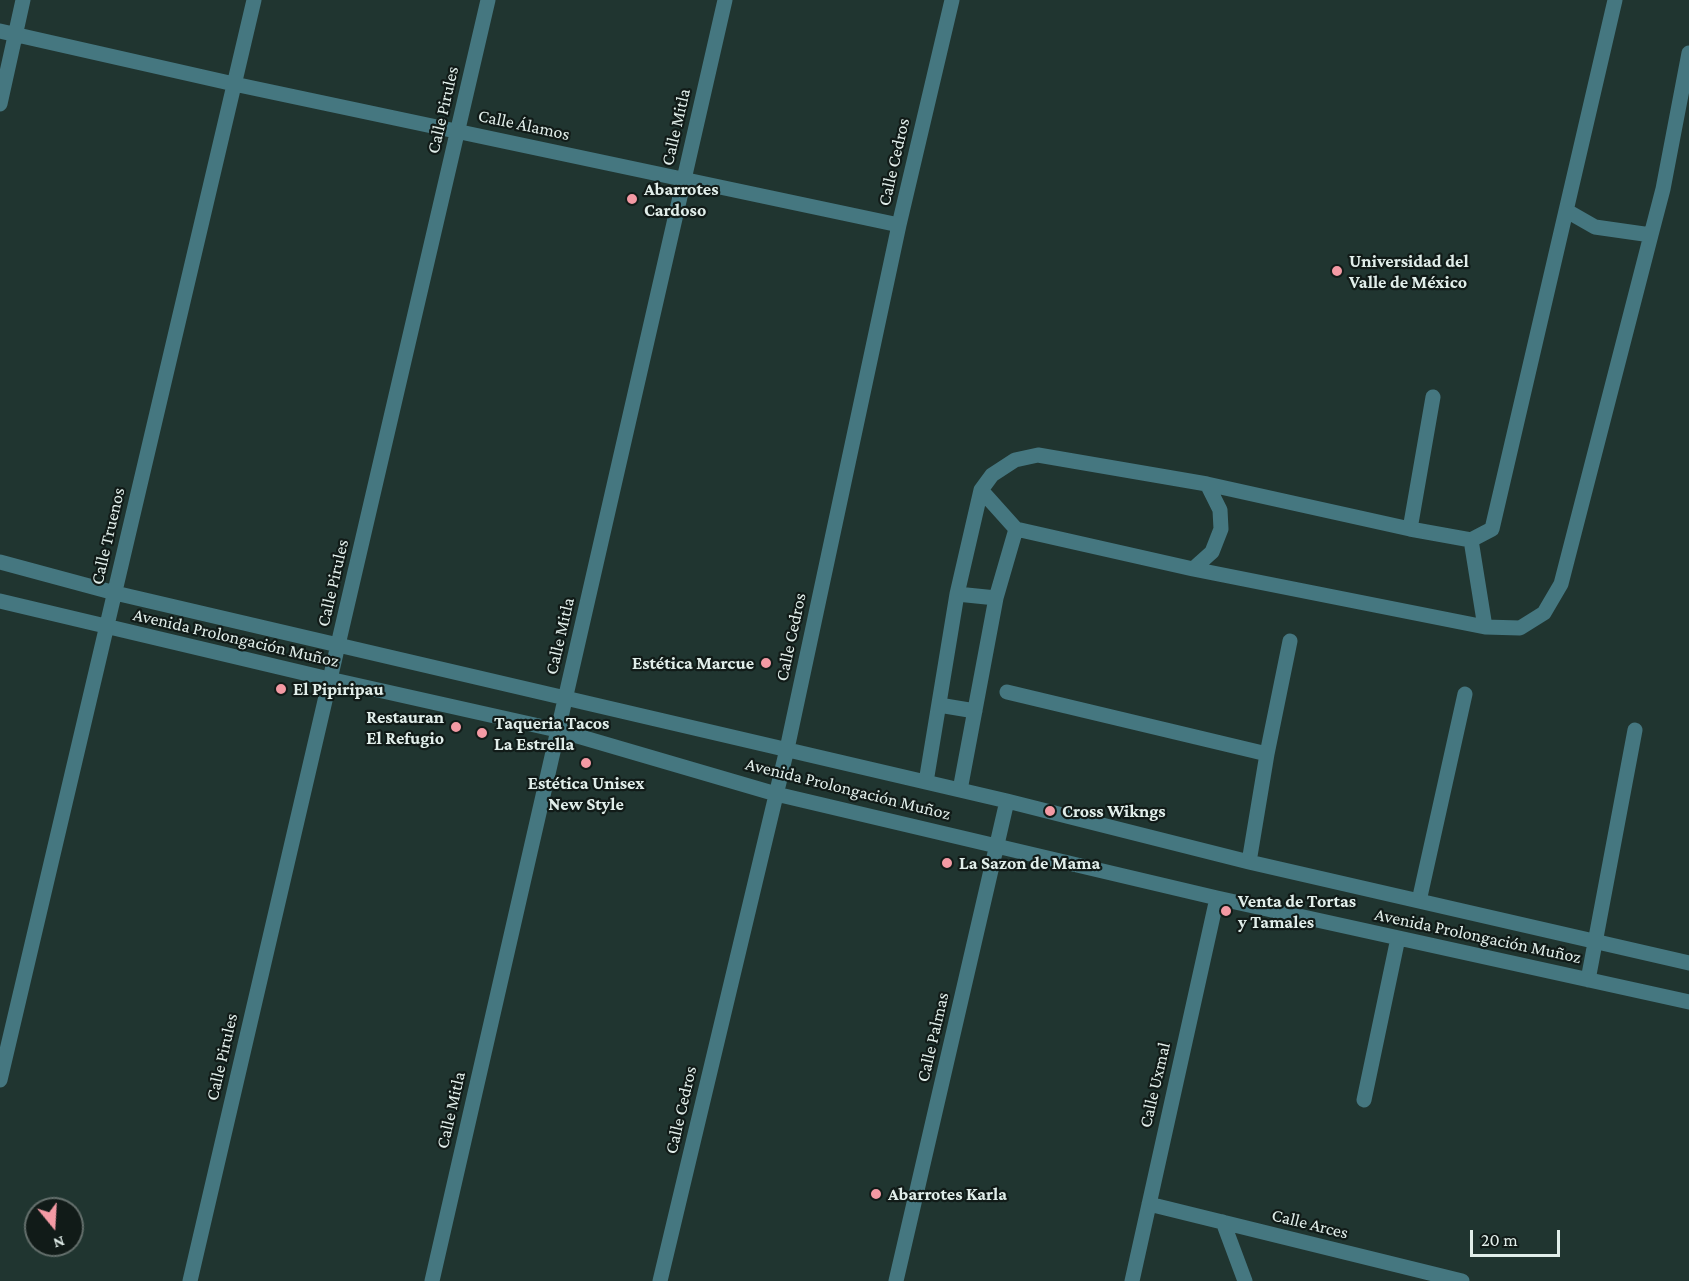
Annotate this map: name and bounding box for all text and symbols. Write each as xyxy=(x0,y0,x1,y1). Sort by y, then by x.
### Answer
street label: Calle Pirules xyxy=(422,64,464,156)
street label: Calle Mitla xyxy=(657,86,695,168)
street label: Calle Álamos xyxy=(476,105,572,145)
street label: Calle Cedros xyxy=(873,116,915,208)
place label: Abarrotes Cardoso xyxy=(644,178,718,220)
marker: Abarrotes Cardoso xyxy=(625,192,639,206)
place label: Universidad del Valle de México xyxy=(1349,250,1469,292)
marker: Universidad del Valle de México xyxy=(1330,264,1344,278)
street label: Calle Truenos xyxy=(86,485,130,587)
street label: Calle Pirules xyxy=(312,537,354,629)
street label: Calle Cedros xyxy=(771,591,811,683)
street label: Calle Mitla xyxy=(541,595,579,677)
street label: Avenida Prolongación Muñoz xyxy=(131,604,341,672)
place label: Estética Marcue xyxy=(632,652,754,674)
marker: Estética Marcue xyxy=(759,656,773,670)
place label: El Pipiripau xyxy=(293,678,384,700)
marker: El Pipiripau xyxy=(274,682,288,696)
place label: Restauran El Refugio xyxy=(366,706,444,748)
place label: Taqueria Tacos La Estrella xyxy=(494,712,609,754)
marker: Restauran El Refugio xyxy=(449,720,463,734)
marker: Taqueria Tacos La Estrella xyxy=(475,726,489,740)
street label: Avenida Prolongación Muñoz xyxy=(743,753,953,825)
marker: Estética Unisex New Style xyxy=(579,756,593,770)
place label: Estética Unisex New Style xyxy=(528,772,644,814)
place label: Cross Wikngs xyxy=(1062,800,1166,822)
marker: Cross Wikngs xyxy=(1043,804,1057,818)
place label: La Sazon de Mama xyxy=(959,852,1100,874)
marker: La Sazon de Mama xyxy=(940,856,954,870)
place label: Venta de Tortas y Tamales xyxy=(1238,890,1356,932)
marker: Venta de Tortas y Tamales xyxy=(1219,904,1233,918)
street label: Avenida Prolongación Muñoz xyxy=(1373,904,1583,968)
street label: Calle Palmas xyxy=(912,990,954,1084)
street label: Calle Pirules xyxy=(201,1011,243,1103)
street label: Calle Uxmal xyxy=(1135,1040,1175,1130)
street label: Calle Cedros xyxy=(660,1064,702,1156)
street label: Calle Mitla xyxy=(432,1069,470,1151)
place label: Abarrotes Karla xyxy=(888,1183,1007,1205)
marker: Abarrotes Karla xyxy=(869,1187,883,1201)
north arrow xyxy=(24,1197,84,1257)
street label: Calle Arces xyxy=(1269,1204,1351,1244)
scale bar xyxy=(1473,1218,1563,1256)
text: 20 m xyxy=(1481,1230,1518,1250)
text: N xyxy=(51,1233,67,1252)

